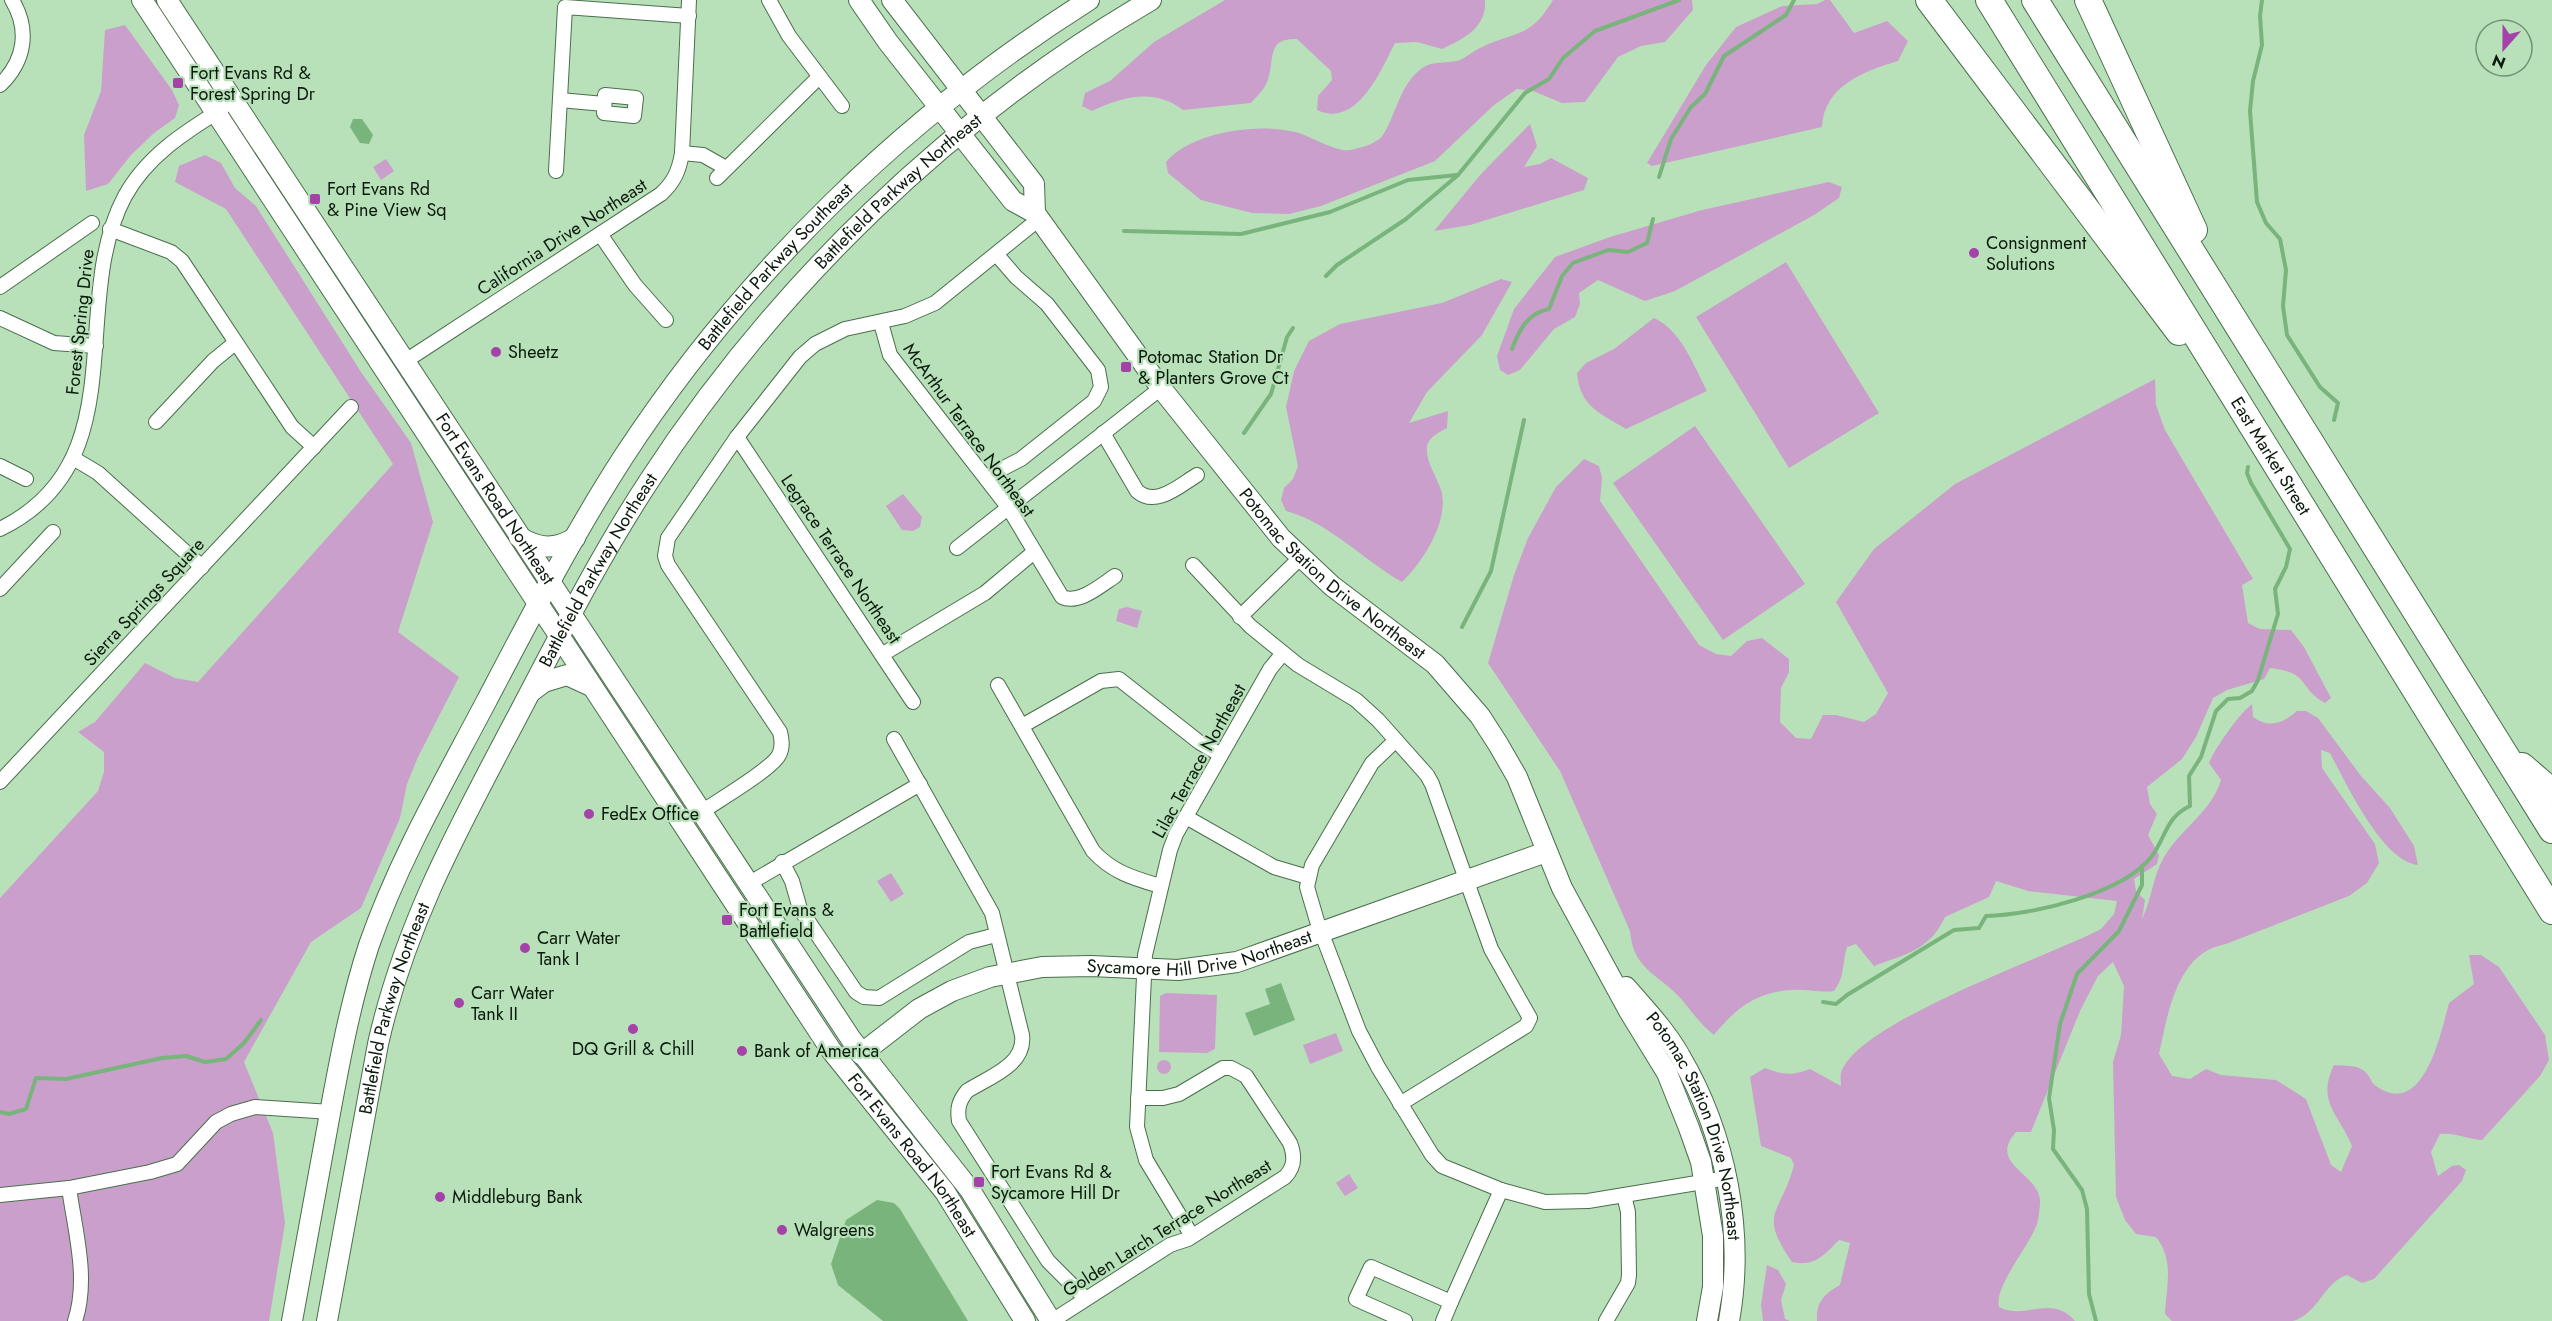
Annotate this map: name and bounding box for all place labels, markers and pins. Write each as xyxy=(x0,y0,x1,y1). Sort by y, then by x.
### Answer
place label: Fort Evans Rd & Forest Spring Dr xyxy=(190,60,316,107)
marker: Fort Evans Rd & Forest Spring Dr xyxy=(171,76,185,90)
place label: Fort Evans Rd & Pine View Sq xyxy=(327,176,447,223)
marker: Fort Evans Rd & Pine View Sq xyxy=(308,192,322,206)
place label: Consignment Solutions xyxy=(1986,230,2087,277)
marker: Consignment Solutions xyxy=(1967,246,1981,260)
place label: Sheetz xyxy=(508,339,559,365)
place label: Potomac Station Dr & Planters Grove Ct xyxy=(1138,344,1289,391)
marker: Sheetz xyxy=(489,345,503,359)
marker: Potomac Station Dr & Planters Grove Ct xyxy=(1119,360,1133,374)
place label: FedEx Office xyxy=(601,801,699,827)
marker: FedEx Office xyxy=(582,807,596,821)
place label: Fort Evans & Battlefield xyxy=(739,897,834,944)
marker: Fort Evans & Battlefield xyxy=(720,913,734,927)
place label: Carr Water Tank I xyxy=(537,925,621,972)
marker: Carr Water Tank I xyxy=(518,941,532,955)
place label: Carr Water Tank II xyxy=(471,980,555,1027)
marker: Carr Water Tank II xyxy=(452,996,466,1010)
marker: DQ Grill & Chill xyxy=(626,1022,640,1036)
place label: DQ Grill & Chill xyxy=(572,1036,694,1062)
place label: Bank of America xyxy=(754,1038,879,1064)
marker: Bank of America xyxy=(735,1044,749,1058)
place label: Fort Evans Rd & Sycamore Hill Dr xyxy=(991,1159,1121,1206)
marker: Fort Evans Rd & Sycamore Hill Dr xyxy=(972,1175,986,1189)
place label: Middleburg Bank xyxy=(452,1184,583,1210)
marker: Middleburg Bank xyxy=(433,1190,447,1204)
place label: Walgreens xyxy=(794,1217,874,1243)
marker: Walgreens xyxy=(775,1223,789,1237)

